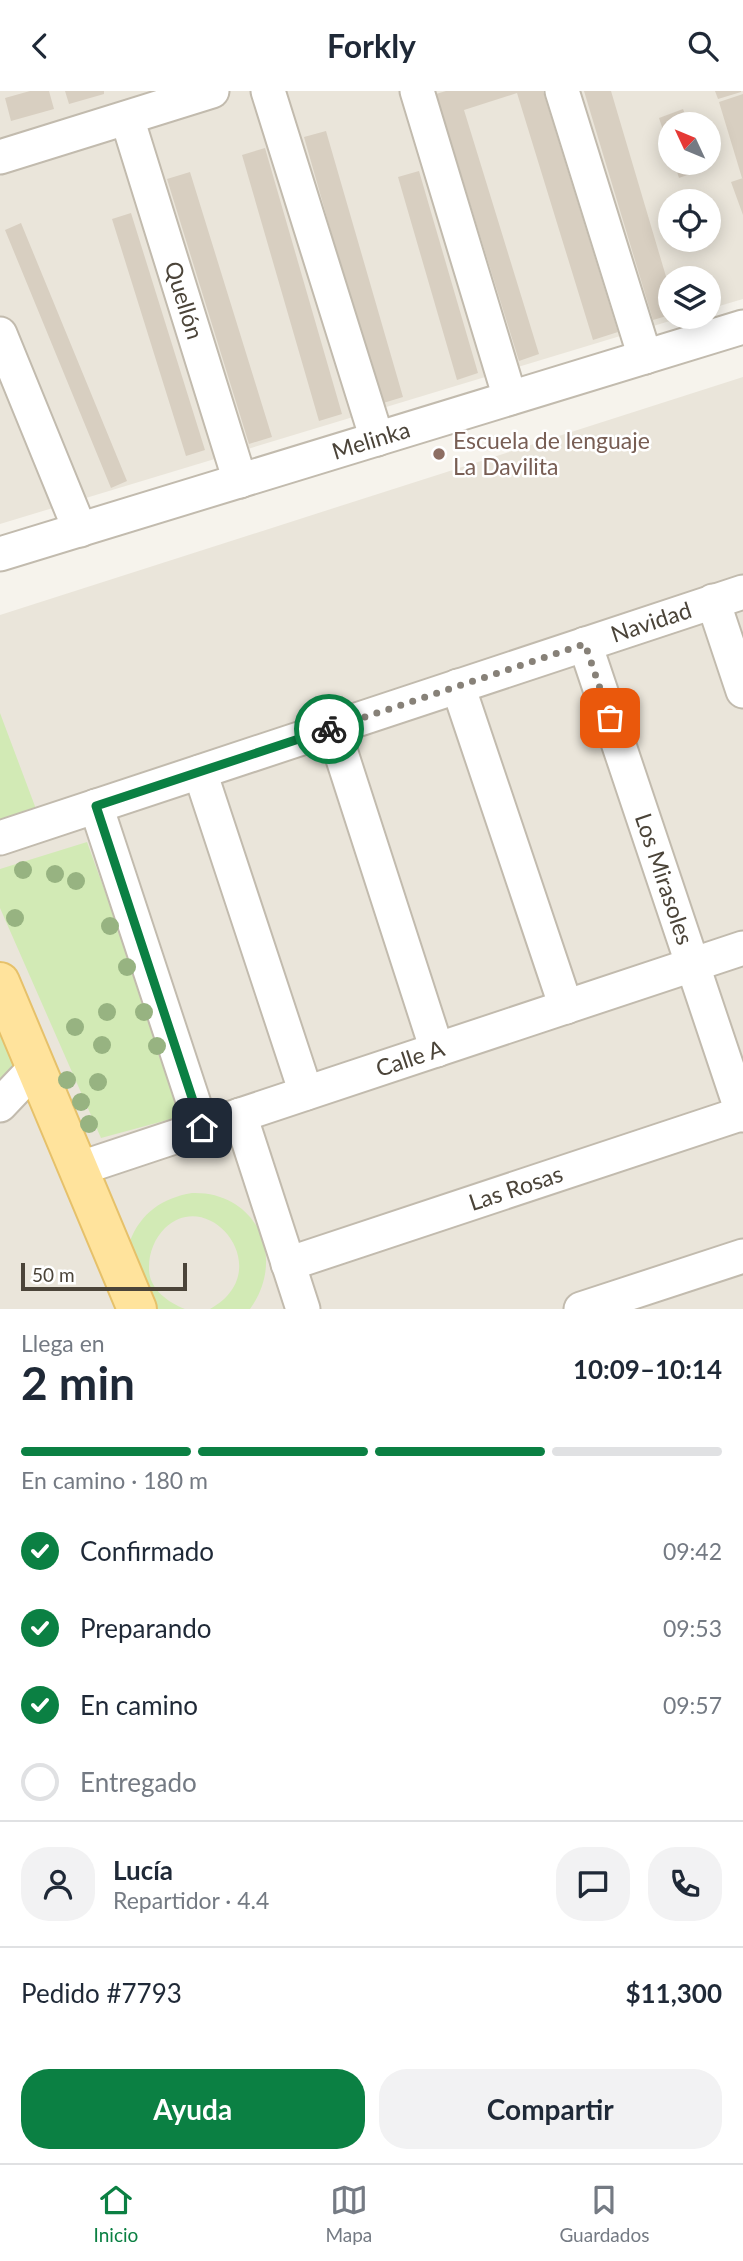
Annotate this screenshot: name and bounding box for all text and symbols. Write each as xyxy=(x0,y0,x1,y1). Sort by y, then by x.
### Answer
text: Forkly xyxy=(327,26,416,65)
icon: back xyxy=(21,27,59,65)
icon: search xyxy=(684,27,722,65)
north arrow xyxy=(658,112,721,175)
map controls xyxy=(658,112,721,329)
button: locate xyxy=(658,189,721,252)
street label: Quellón xyxy=(159,258,210,342)
button: layers xyxy=(658,266,721,329)
street label: Melinka xyxy=(328,415,413,465)
place label: Escuela de lenguaje La Davilita xyxy=(453,426,650,480)
marker: Escuela de lenguaje La Davilita xyxy=(431,446,447,462)
street label: Navidad xyxy=(607,595,695,648)
pin xyxy=(580,688,640,748)
courier xyxy=(294,694,364,764)
icon: bag xyxy=(591,699,629,737)
icon: bike xyxy=(310,710,348,748)
street label: Los Mirasoles xyxy=(630,809,700,948)
street label: Calle A xyxy=(372,1033,448,1082)
pin xyxy=(172,1098,232,1158)
icon: home xyxy=(183,1109,221,1147)
street label: Las Rosas xyxy=(465,1159,566,1216)
scale bar xyxy=(21,1260,187,1292)
text: 50 m xyxy=(32,1263,75,1286)
text: Llega en xyxy=(21,1329,105,1357)
text: 10:09–10:14 xyxy=(573,1353,722,1385)
text: 2 min xyxy=(21,1355,135,1410)
text: En camino · 180 m xyxy=(21,1466,208,1494)
icon: check xyxy=(21,1532,59,1570)
text: Confirmado xyxy=(80,1535,214,1567)
text: 09:42 xyxy=(663,1537,722,1565)
icon: check xyxy=(21,1609,59,1647)
text: Preparando xyxy=(80,1612,212,1644)
text: 09:53 xyxy=(663,1614,722,1642)
icon: check xyxy=(21,1686,59,1724)
text: En camino xyxy=(80,1689,198,1721)
text: 09:57 xyxy=(663,1691,722,1719)
text: Entregado xyxy=(80,1766,197,1798)
button: person xyxy=(21,1847,95,1921)
button: chat xyxy=(556,1847,630,1921)
button: phone xyxy=(648,1847,722,1921)
text: Lucía xyxy=(113,1854,173,1886)
text: Repartidor · 4.4 xyxy=(113,1886,269,1914)
text: Pedido #7793 xyxy=(21,1977,182,2009)
text: $11,300 xyxy=(625,1977,722,2009)
button: Ayuda xyxy=(21,2069,365,2149)
button: Compartir xyxy=(379,2069,722,2149)
tab: Inicio xyxy=(94,2181,138,2246)
tab: Mapa xyxy=(325,2181,372,2246)
tab: Guardados xyxy=(559,2181,649,2246)

